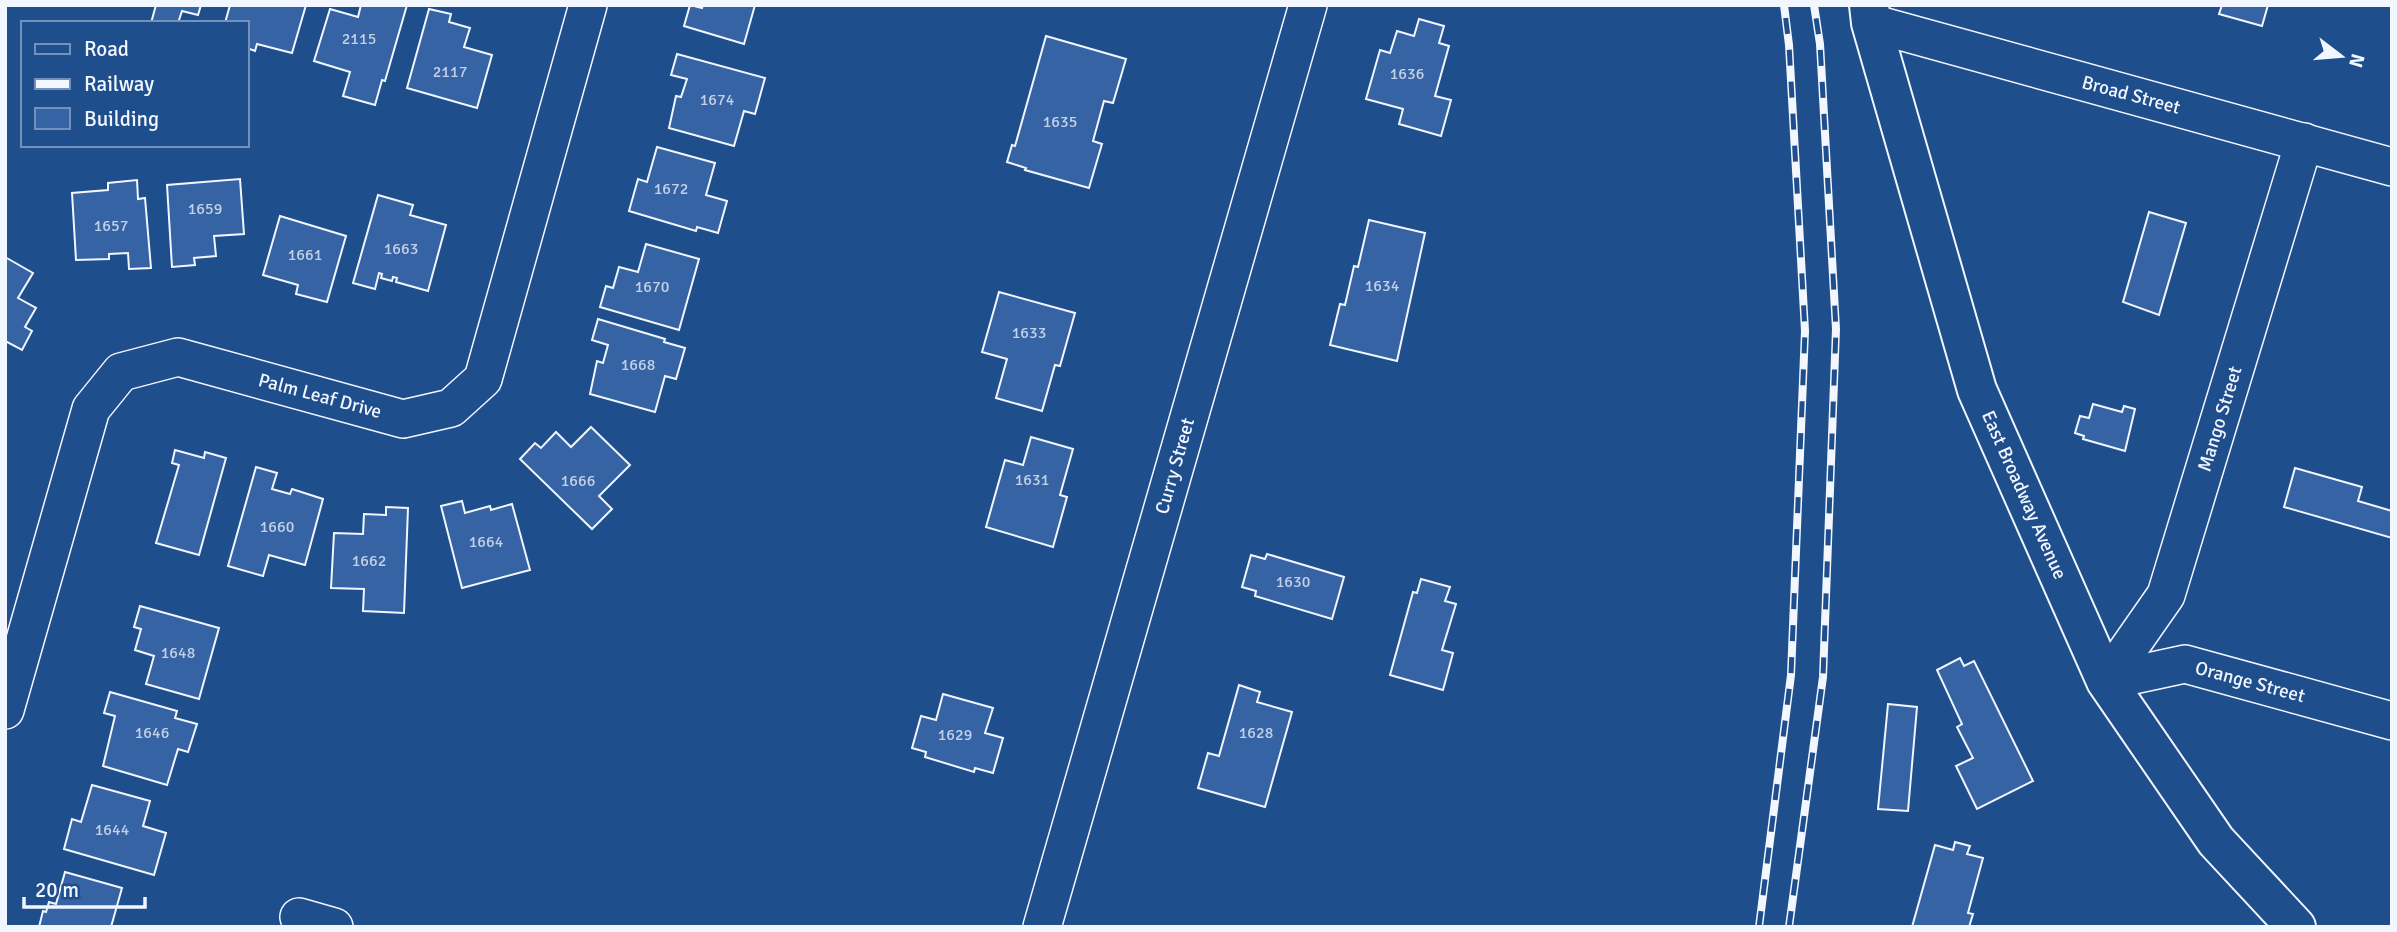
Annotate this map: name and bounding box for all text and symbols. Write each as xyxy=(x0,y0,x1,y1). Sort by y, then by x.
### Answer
legend xyxy=(21,21,248,147)
north arrow xyxy=(2306,21,2376,91)
house number: 2115 xyxy=(342,29,376,49)
text: Road xyxy=(84,36,129,62)
text: N xyxy=(2343,51,2370,70)
house number: 2117 xyxy=(433,62,467,82)
house number: 1636 xyxy=(1390,64,1424,84)
street label: Broad Street xyxy=(2079,70,2183,120)
text: Railway xyxy=(84,71,154,97)
house number: 1674 xyxy=(700,90,735,110)
text: Building xyxy=(84,106,159,132)
house number: 1635 xyxy=(1043,112,1077,132)
house number: 1672 xyxy=(654,179,688,199)
house number: 1659 xyxy=(188,199,222,219)
house number: 1657 xyxy=(94,216,128,236)
house number: 1663 xyxy=(384,239,418,259)
house number: 1661 xyxy=(288,245,322,265)
house number: 1634 xyxy=(1365,276,1400,296)
house number: 1670 xyxy=(635,277,669,297)
house number: 1633 xyxy=(1012,323,1046,343)
house number: 1668 xyxy=(621,355,655,375)
street label: Mango Street xyxy=(2193,363,2248,475)
street label: Palm Leaf Drive xyxy=(256,368,384,424)
street label: East Broadway Avenue xyxy=(1976,407,2072,583)
street label: Curry Street xyxy=(1150,415,1200,517)
house number: 1631 xyxy=(1015,470,1049,490)
house number: 1666 xyxy=(561,471,595,491)
house number: 1660 xyxy=(260,517,294,537)
house number: 1664 xyxy=(469,532,504,552)
house number: 1662 xyxy=(352,551,386,571)
house number: 1630 xyxy=(1276,572,1310,592)
house number: 1648 xyxy=(161,643,195,663)
street label: Orange Street xyxy=(2193,656,2308,708)
house number: 1646 xyxy=(135,723,169,743)
house number: 1628 xyxy=(1239,723,1273,743)
house number: 1629 xyxy=(938,725,972,745)
house number: 1644 xyxy=(95,820,130,840)
scale bar xyxy=(24,866,145,910)
text: 20 m xyxy=(35,877,79,903)

